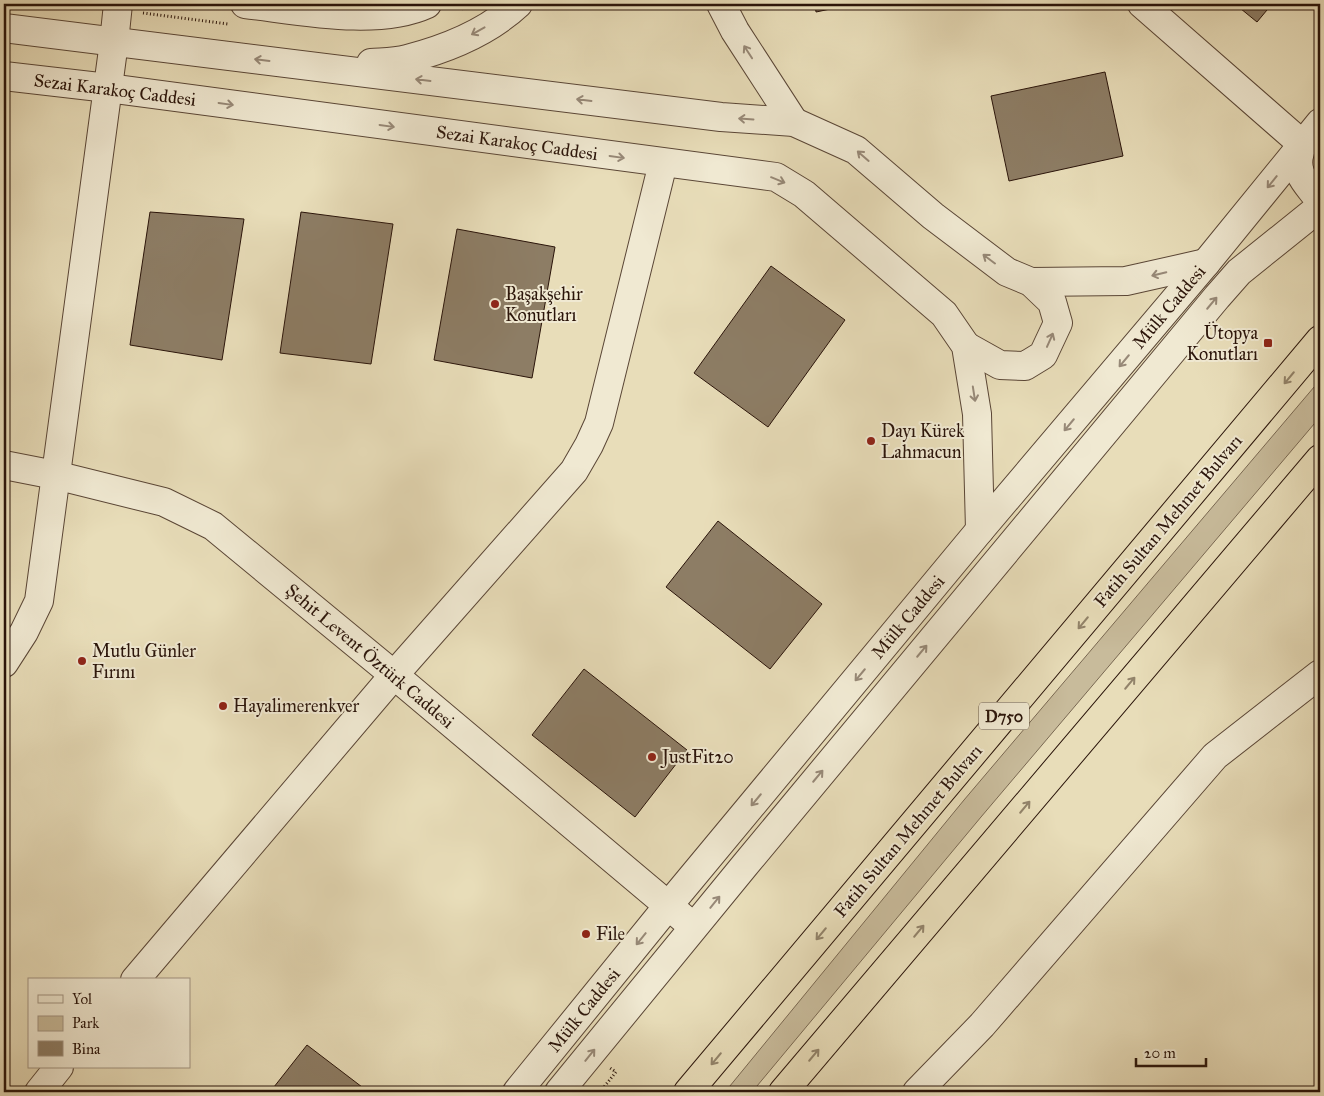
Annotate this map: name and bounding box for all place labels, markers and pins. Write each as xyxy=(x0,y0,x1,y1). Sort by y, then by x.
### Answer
place label: Başakşehir Konutları xyxy=(505,283,583,326)
marker: Başakşehir Konutları xyxy=(489,298,501,310)
place label: Ütopya Konutları xyxy=(1187,321,1258,365)
marker: Ütopya Konutları xyxy=(1262,337,1274,349)
place label: Dayı Kürek Lahmacun xyxy=(881,420,965,463)
marker: Dayı Kürek Lahmacun xyxy=(865,435,877,447)
place label: Mutlu Günler Fırını xyxy=(92,640,196,683)
marker: Mutlu Günler Fırını xyxy=(76,655,88,667)
place label: Hayalimerenkver xyxy=(233,695,359,717)
marker: Hayalimerenkver xyxy=(217,700,229,712)
place label: JustFit20 xyxy=(660,746,734,769)
marker: JustFit20 xyxy=(646,751,658,763)
place label: File xyxy=(596,923,625,945)
marker: File xyxy=(580,928,592,940)

